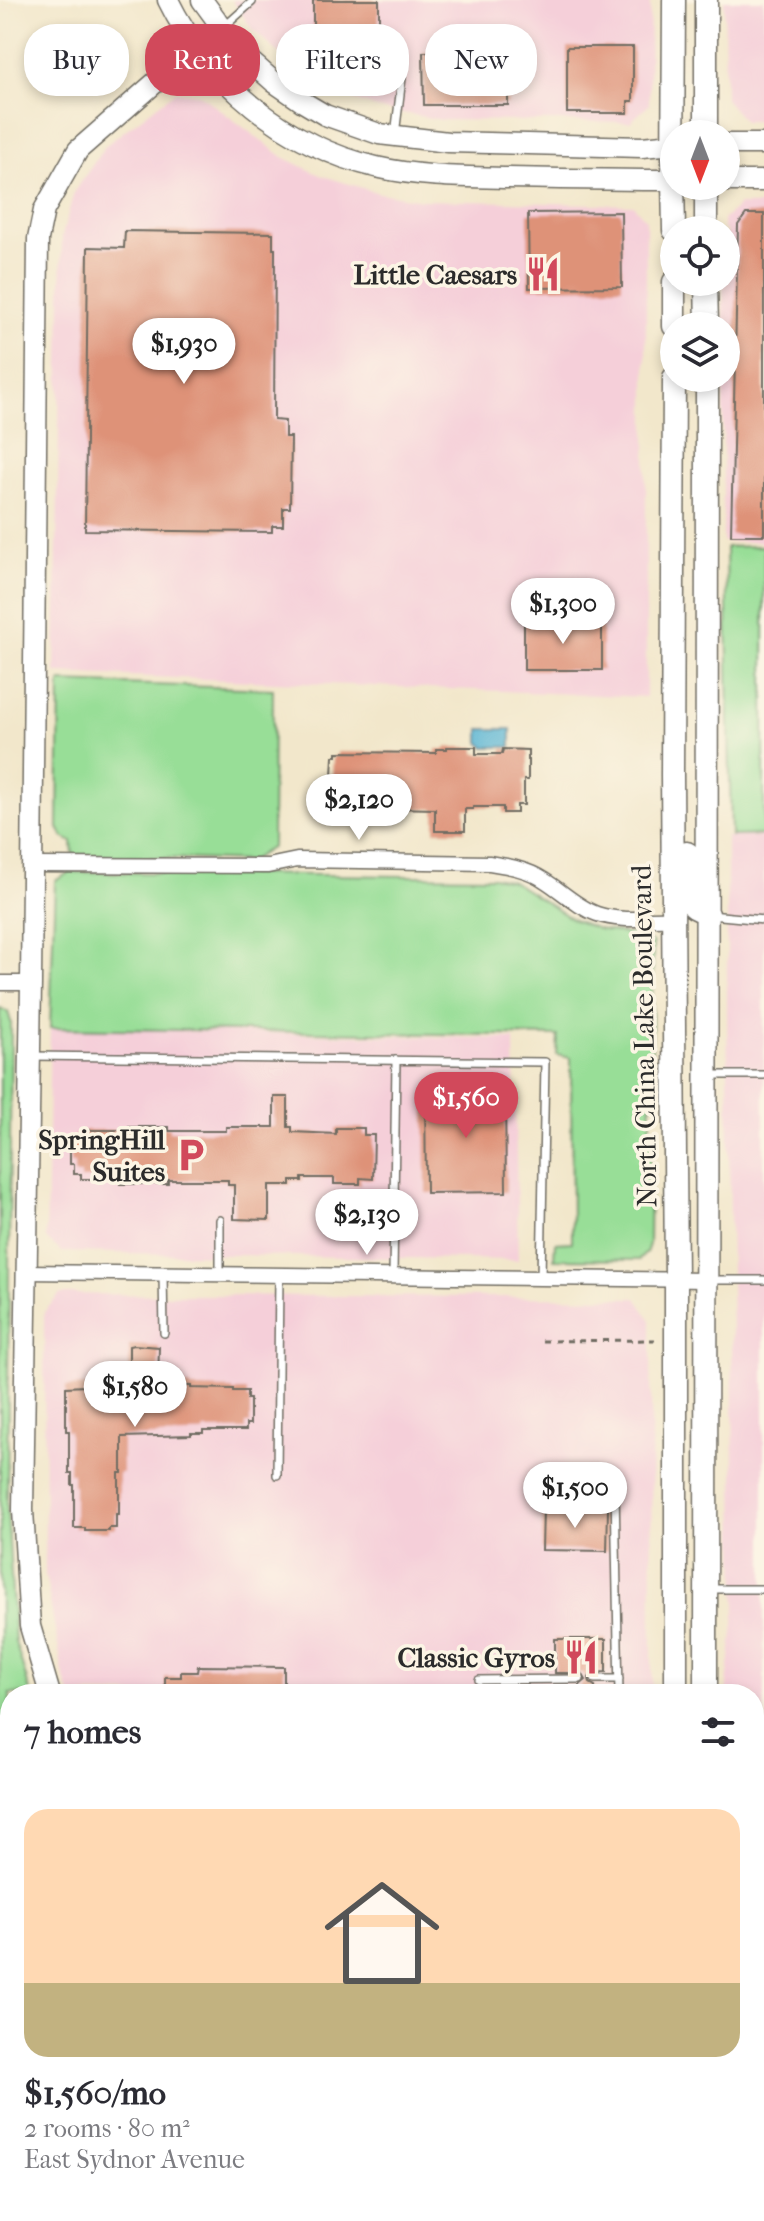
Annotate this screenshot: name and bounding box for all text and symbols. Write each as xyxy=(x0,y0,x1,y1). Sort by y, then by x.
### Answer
chip: Buy xyxy=(24,24,129,96)
chip: Rent xyxy=(145,24,260,96)
chip: Filters xyxy=(276,24,409,96)
chip: New xyxy=(425,24,537,96)
north arrow xyxy=(660,120,740,200)
map controls xyxy=(660,120,740,392)
button: locate xyxy=(660,216,740,296)
restaurant icon: Little Caesars xyxy=(524,255,562,293)
place label: Little Caesars xyxy=(354,258,517,291)
button: layers xyxy=(660,312,740,392)
pin: $1,930 xyxy=(119,318,249,386)
text: $1,930 xyxy=(150,328,218,359)
pin: $1,300 xyxy=(498,578,628,646)
text: $1,300 xyxy=(529,588,597,619)
pin: $2,120 xyxy=(294,774,424,842)
text: $2,120 xyxy=(324,784,394,815)
street label: North China Lake Boulevard xyxy=(624,864,663,1208)
pin: $1,560 xyxy=(401,1072,531,1140)
text: $1,560 xyxy=(432,1082,500,1113)
place label: SpringHill Suites xyxy=(38,1123,165,1188)
parking icon: SpringHill Suites xyxy=(172,1136,210,1174)
pin: $2,130 xyxy=(302,1189,432,1257)
text: $2,130 xyxy=(333,1199,401,1230)
pin: $1,580 xyxy=(70,1361,200,1429)
text: $1,580 xyxy=(102,1371,168,1402)
pin: $1,500 xyxy=(510,1462,640,1530)
text: $1,500 xyxy=(541,1472,609,1503)
restaurant icon: Classic Gyros xyxy=(562,1638,600,1676)
place label: Classic Gyros xyxy=(397,1641,555,1674)
icon: filters xyxy=(696,1710,740,1754)
text: 7 homes xyxy=(24,1712,141,1752)
icon: home xyxy=(310,1861,454,2005)
text: $1,560/mo xyxy=(24,2073,166,2113)
text: 2 rooms · 80 m² xyxy=(24,2113,190,2144)
text: East Sydnor Avenue xyxy=(24,2144,245,2175)

